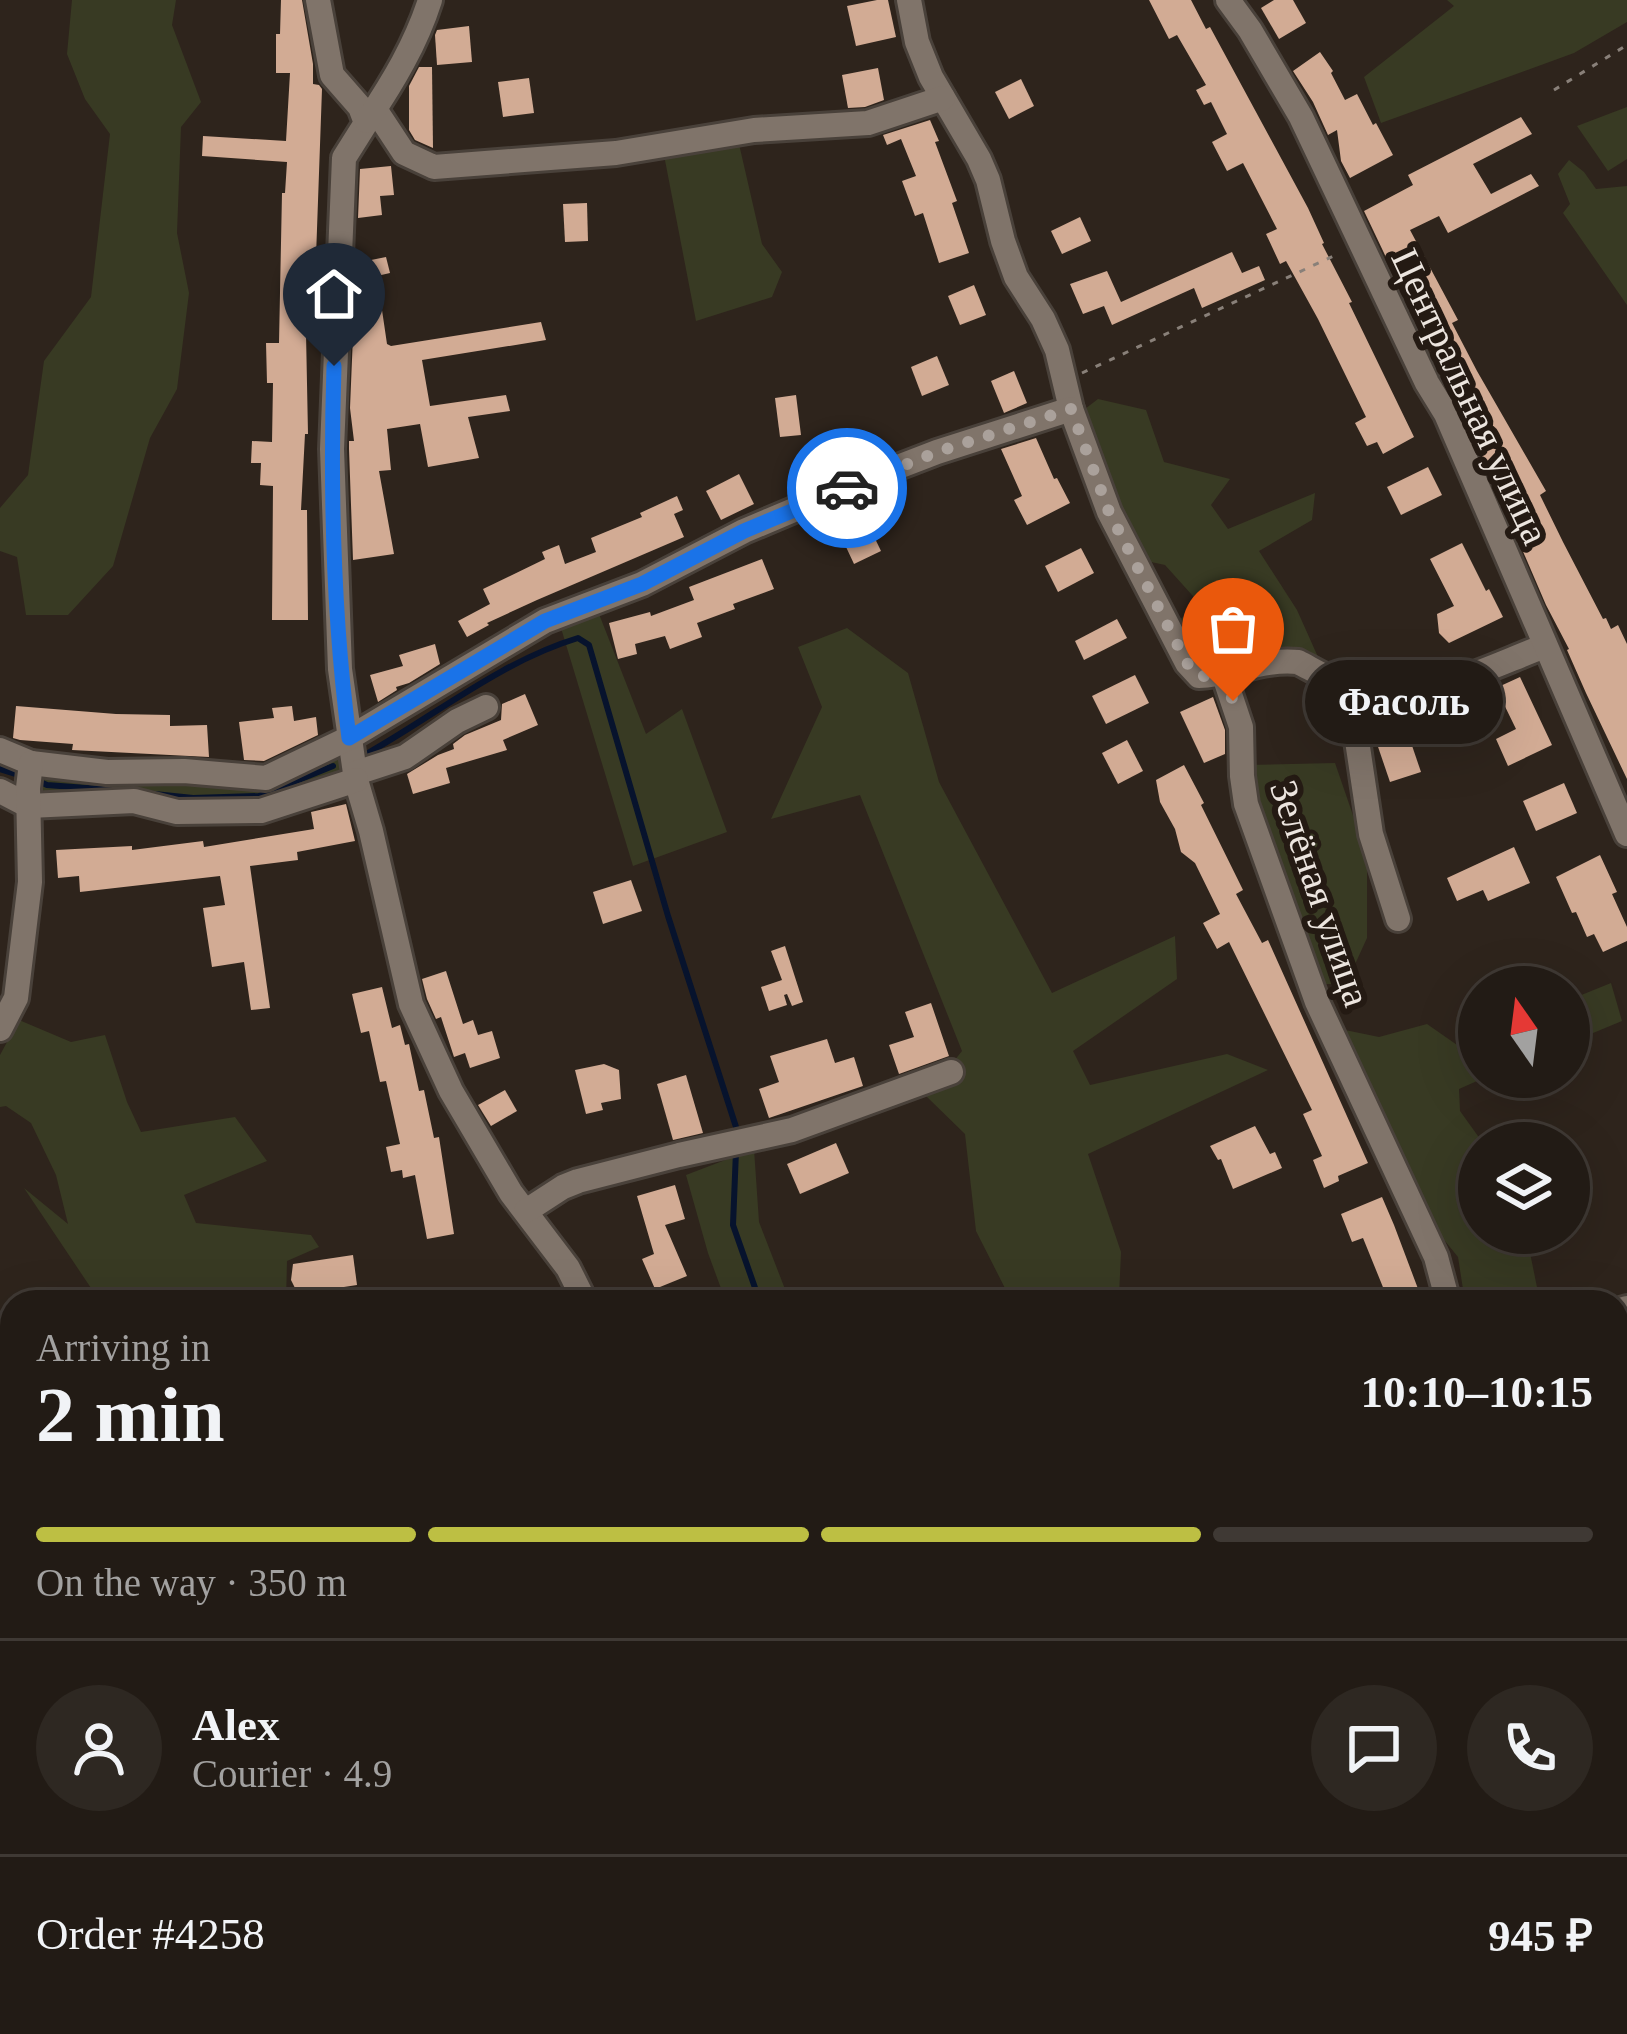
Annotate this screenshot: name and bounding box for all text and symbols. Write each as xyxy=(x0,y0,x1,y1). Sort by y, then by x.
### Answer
street label: Центральная улица xyxy=(1382,242,1558,551)
pin xyxy=(283,243,385,366)
icon: home xyxy=(301,261,367,327)
courier xyxy=(787,428,907,548)
icon: car xyxy=(814,455,880,521)
pin xyxy=(1182,578,1284,701)
icon: bag xyxy=(1200,596,1266,662)
callout: Фасоль xyxy=(1305,659,1503,743)
text: Фасоль xyxy=(1338,680,1470,723)
street label: Зелёная улица xyxy=(1261,775,1379,1012)
north arrow xyxy=(1458,966,1590,1098)
map controls xyxy=(1458,966,1590,1254)
button: layers xyxy=(1458,1122,1590,1254)
text: Arriving in xyxy=(36,1326,210,1369)
text: 10:10–10:15 xyxy=(1361,1367,1593,1417)
text: 2 min xyxy=(36,1371,225,1458)
text: On the way · 350 m xyxy=(36,1561,347,1604)
button: person xyxy=(36,1685,162,1811)
button: chat xyxy=(1311,1685,1437,1811)
button: phone xyxy=(1467,1685,1593,1811)
text: Alex xyxy=(192,1700,279,1750)
text: Courier · 4.9 xyxy=(192,1752,392,1795)
text: Order #4258 xyxy=(36,1909,265,1959)
text: 945 ₽ xyxy=(1488,1911,1593,1961)

